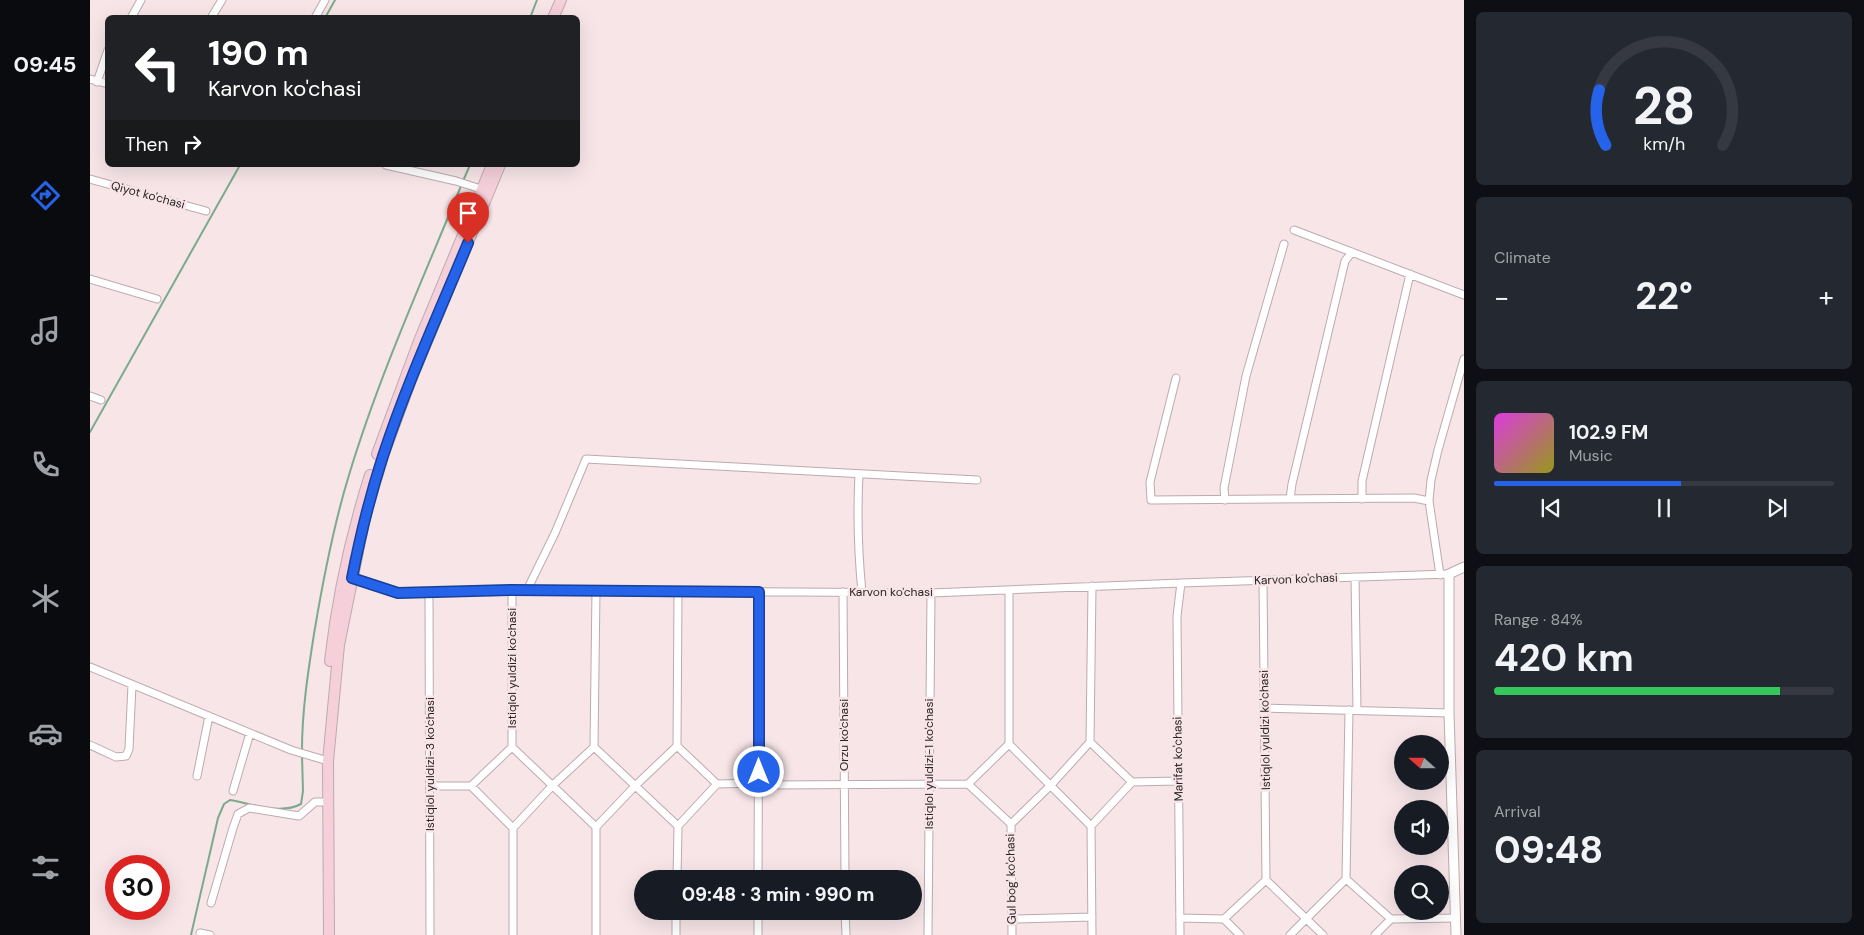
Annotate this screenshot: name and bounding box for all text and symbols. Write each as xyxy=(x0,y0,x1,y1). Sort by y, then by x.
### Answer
text: 190 m xyxy=(208,30,309,76)
icon: left xyxy=(125,35,190,100)
text: 09:45 xyxy=(13,50,77,79)
text: 28 xyxy=(1633,72,1695,140)
text: Karvon ko'chasi xyxy=(208,74,362,103)
icon: right xyxy=(178,130,206,158)
text: Then xyxy=(125,132,168,157)
text: km/h xyxy=(1643,132,1685,156)
street label: Qiyot ko'chasi xyxy=(109,177,187,213)
icon: directions xyxy=(28,178,63,213)
pin xyxy=(447,192,489,243)
icon: arrive xyxy=(454,199,482,227)
text: Climate xyxy=(1494,247,1551,268)
text: 22° xyxy=(1635,271,1693,321)
text: − xyxy=(1494,279,1509,316)
text: + xyxy=(1819,279,1834,316)
icon: music xyxy=(28,313,63,348)
text: 102.9 FM xyxy=(1569,420,1648,445)
text: Music xyxy=(1569,445,1613,466)
icon: phone xyxy=(28,447,63,482)
icon: previous xyxy=(1537,494,1565,522)
icon: pause xyxy=(1650,494,1678,522)
icon: next xyxy=(1763,494,1791,522)
street label: Karvon ko'chasi xyxy=(1254,570,1338,588)
icon: climate xyxy=(28,581,63,616)
street label: Karvon ko'chasi xyxy=(849,584,933,600)
street label: Istiqlol yuldizi ko'chasi xyxy=(504,608,520,728)
text: Range · 84% xyxy=(1494,609,1583,630)
text: 420 km xyxy=(1494,633,1634,683)
street label: Istiqlol yuldizi ko'chasi xyxy=(1256,670,1274,790)
street label: Istiqlol yuldizi-3 ko'chasi xyxy=(422,697,438,831)
street label: Orzu ko'chasi xyxy=(836,699,852,771)
street label: Istiqlol yuldizi-1 ko'chasi xyxy=(921,699,937,829)
icon: car xyxy=(28,716,63,751)
street label: Marifat ko'chasi xyxy=(1169,716,1187,802)
north arrow xyxy=(1394,735,1449,790)
map controls xyxy=(1394,735,1449,920)
position arrow xyxy=(732,745,784,797)
button: sound xyxy=(1394,800,1449,855)
text: Arrival xyxy=(1494,801,1541,822)
text: 09:48 xyxy=(1494,825,1603,875)
street label: Gul bog' ko'chasi xyxy=(1002,833,1020,925)
icon: filters xyxy=(28,850,63,885)
speed limit sign: 30 xyxy=(105,855,170,920)
button: search xyxy=(1394,865,1449,920)
text: 09:48 · 3 min · 990 m xyxy=(682,882,874,907)

